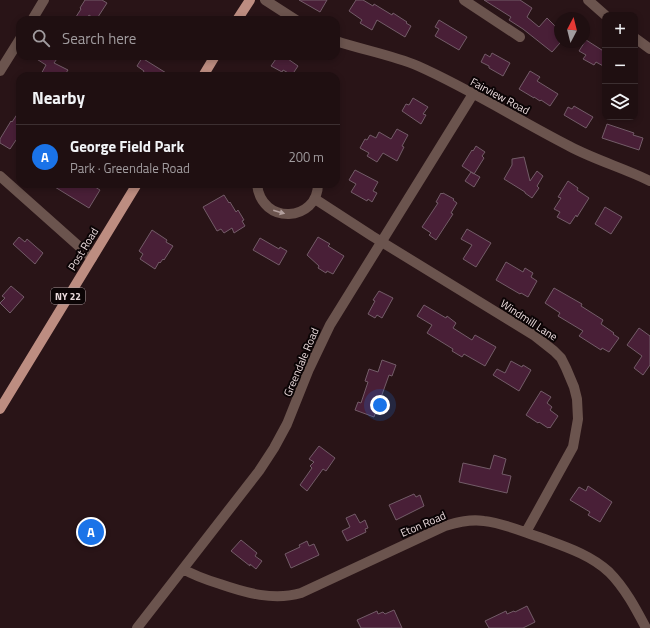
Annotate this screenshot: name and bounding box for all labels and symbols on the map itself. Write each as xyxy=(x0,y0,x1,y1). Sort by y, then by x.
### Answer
north arrow xyxy=(554,12,590,48)
street label: Fairview Road xyxy=(468,74,533,118)
one-way arrow xyxy=(273,209,285,215)
street label: Post Road xyxy=(64,224,102,273)
road number: NY 22 xyxy=(51,288,85,304)
street label: Windmill Lane xyxy=(497,296,561,345)
street label: Greendale Road xyxy=(279,325,323,399)
your location xyxy=(370,395,390,415)
street label: Eton Road xyxy=(398,507,448,541)
pin: A xyxy=(78,517,104,547)

